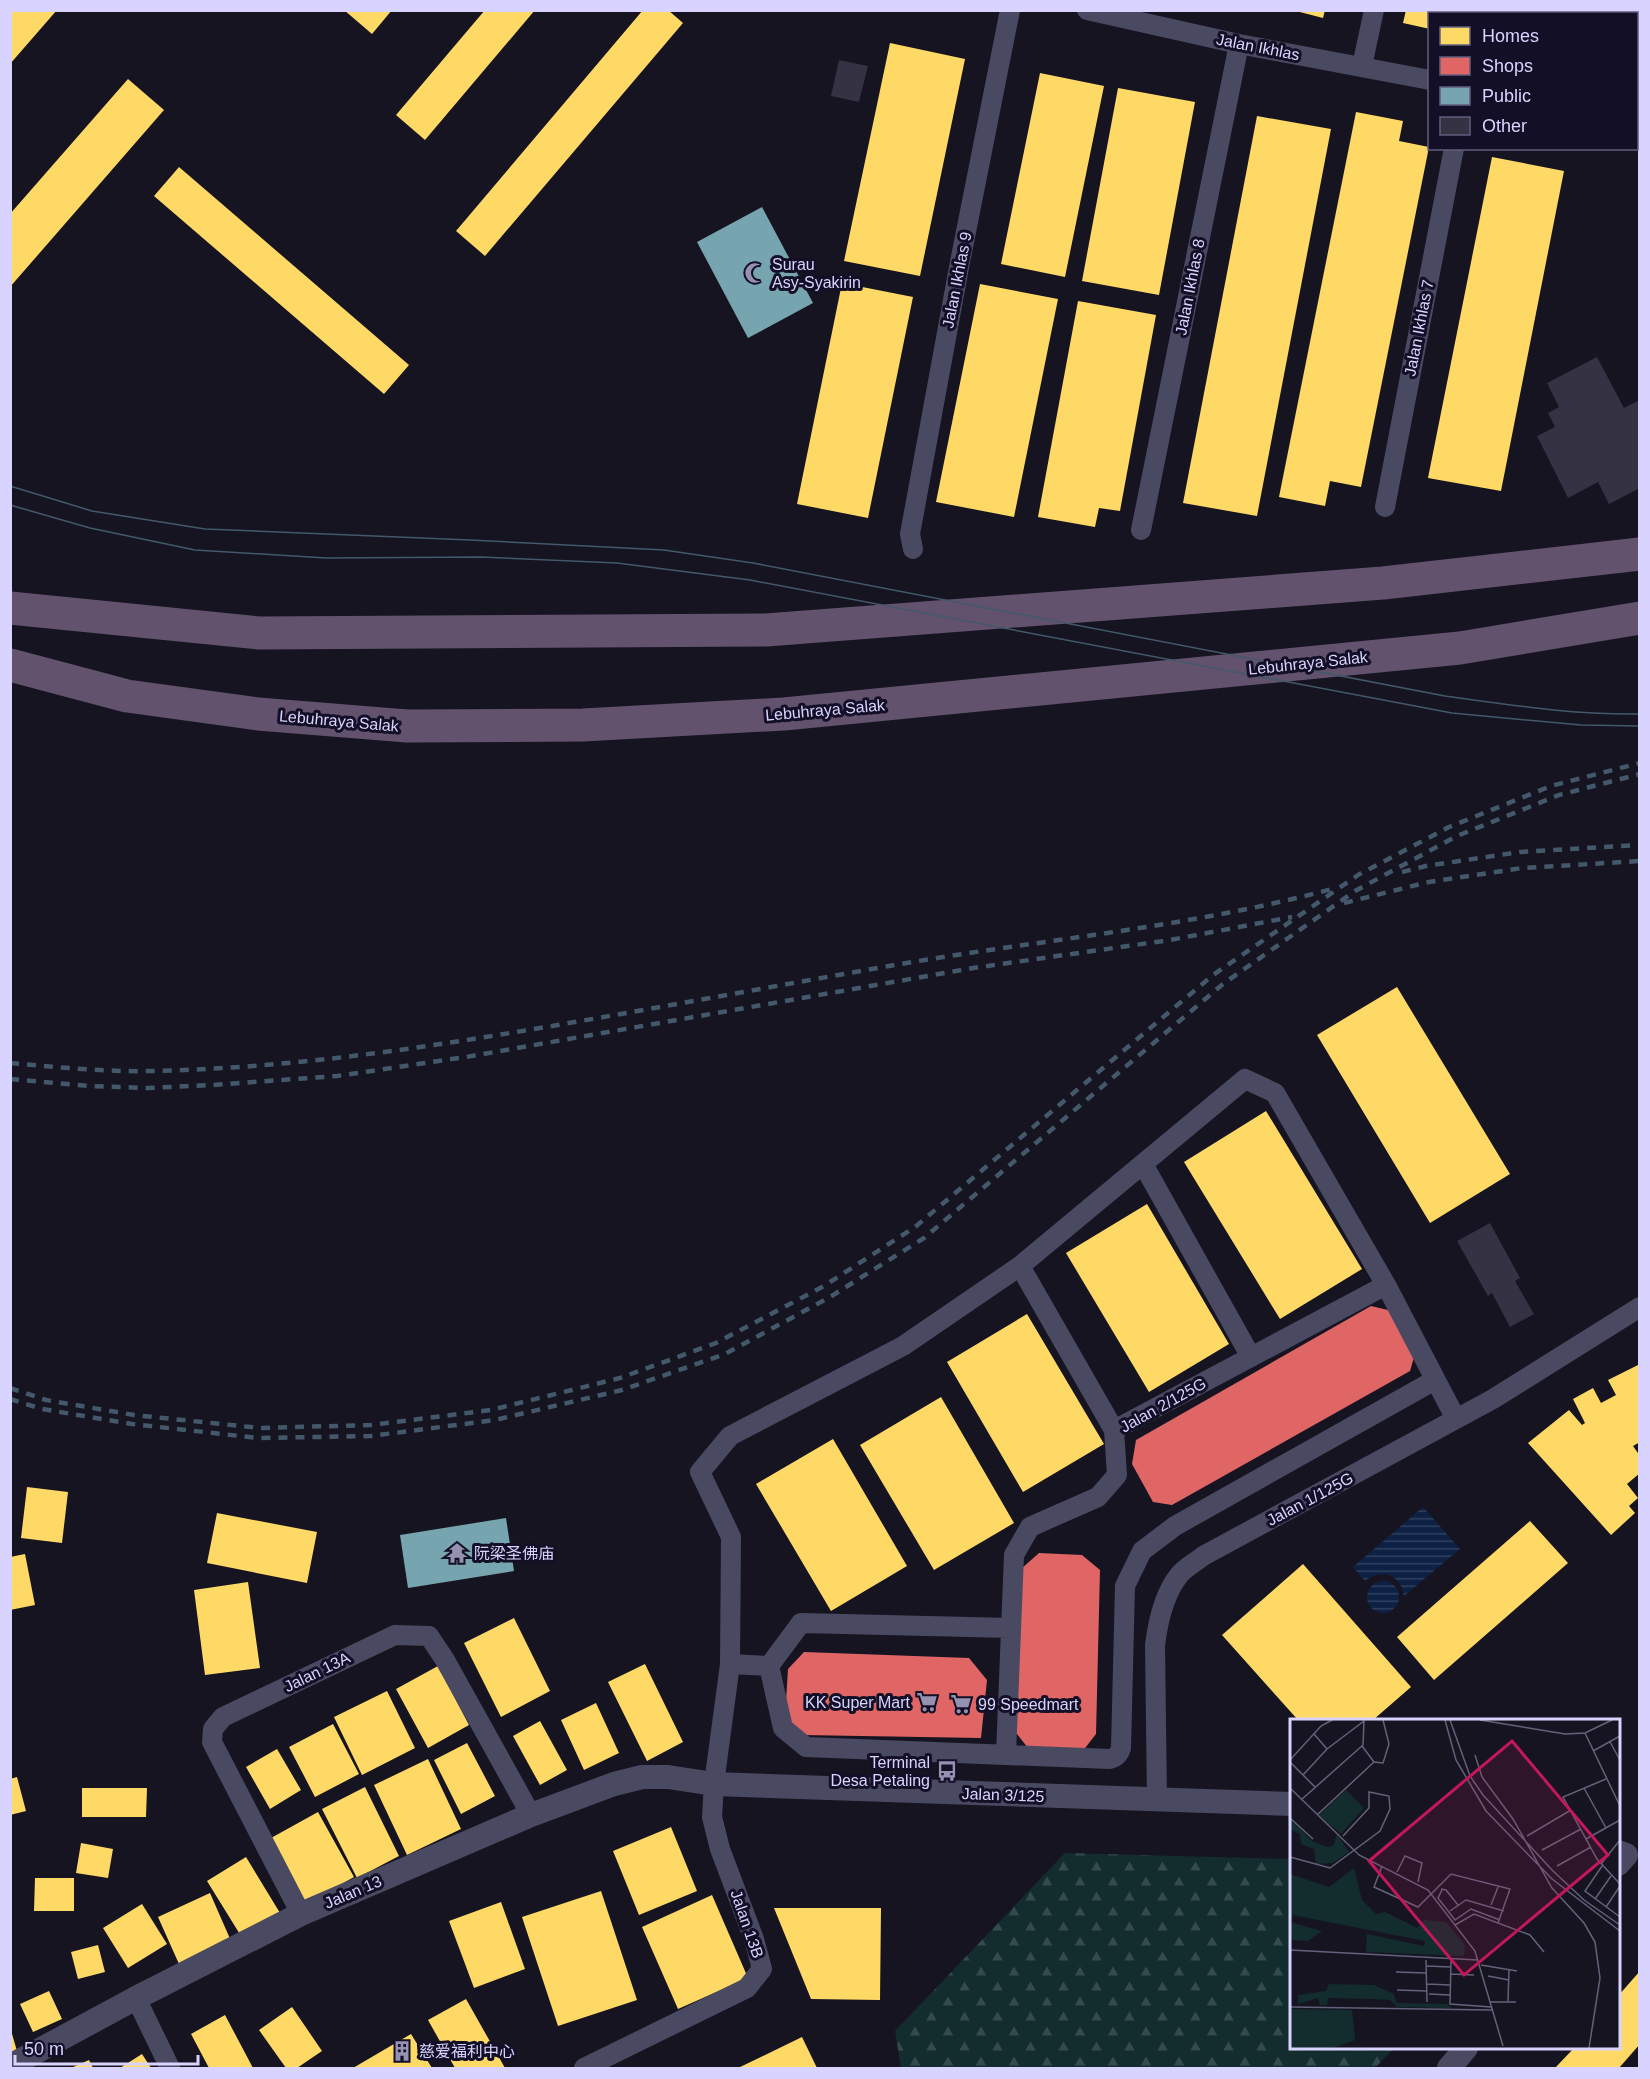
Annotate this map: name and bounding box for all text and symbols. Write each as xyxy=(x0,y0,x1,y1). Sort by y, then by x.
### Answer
legend xyxy=(1428,12,1638,150)
text: Homes xyxy=(1482,26,1539,46)
street label: Jalan Ikhlas xyxy=(1215,31,1301,63)
text: Shops xyxy=(1482,56,1533,76)
text: Public xyxy=(1482,86,1531,106)
text: Other xyxy=(1482,116,1527,136)
street label: Jalan Ikhlas 9 xyxy=(939,230,975,330)
street label: Jalan Ikhlas 8 xyxy=(1172,237,1208,337)
place label: Surau Asy-Syakirin xyxy=(772,256,861,291)
mosque icon: Surau Asy-Syakirin xyxy=(743,261,767,285)
street label: Jalan Ikhlas 7 xyxy=(1401,278,1437,378)
street label: Lebuhraya Salak xyxy=(1247,648,1370,678)
street label: Lebuhraya Salak xyxy=(764,696,887,724)
street label: Lebuhraya Salak xyxy=(278,707,401,735)
street label: Jalan 2/125G xyxy=(1117,1374,1209,1436)
street label: Jalan 1/125G xyxy=(1264,1469,1356,1529)
temple icon: 阮梁圣佛庙 xyxy=(445,1541,469,1565)
place label: 阮梁圣佛庙 xyxy=(474,1545,554,1562)
street label: Jalan 13A xyxy=(281,1649,353,1695)
supermarket icon: KK Super Mart xyxy=(915,1690,939,1714)
supermarket icon: 99 Speedmart xyxy=(949,1692,973,1716)
place label: KK Super Mart xyxy=(805,1694,911,1711)
place label: 99 Speedmart xyxy=(978,1696,1079,1713)
inset map xyxy=(1290,1719,1620,2049)
place label: Terminal Desa Petaling xyxy=(830,1754,930,1789)
bus stop icon: Terminal Desa Petaling xyxy=(935,1759,959,1783)
street label: Jalan 3/125 xyxy=(961,1785,1045,1805)
street label: Jalan 13 xyxy=(322,1872,384,1912)
street label: Jalan 13B xyxy=(727,1888,767,1960)
scale bar xyxy=(15,2028,198,2066)
text: 50 m xyxy=(24,2039,64,2059)
building icon: 慈爱福利中心 xyxy=(390,2039,414,2063)
place label: 慈爱福利中心 xyxy=(419,2043,515,2060)

